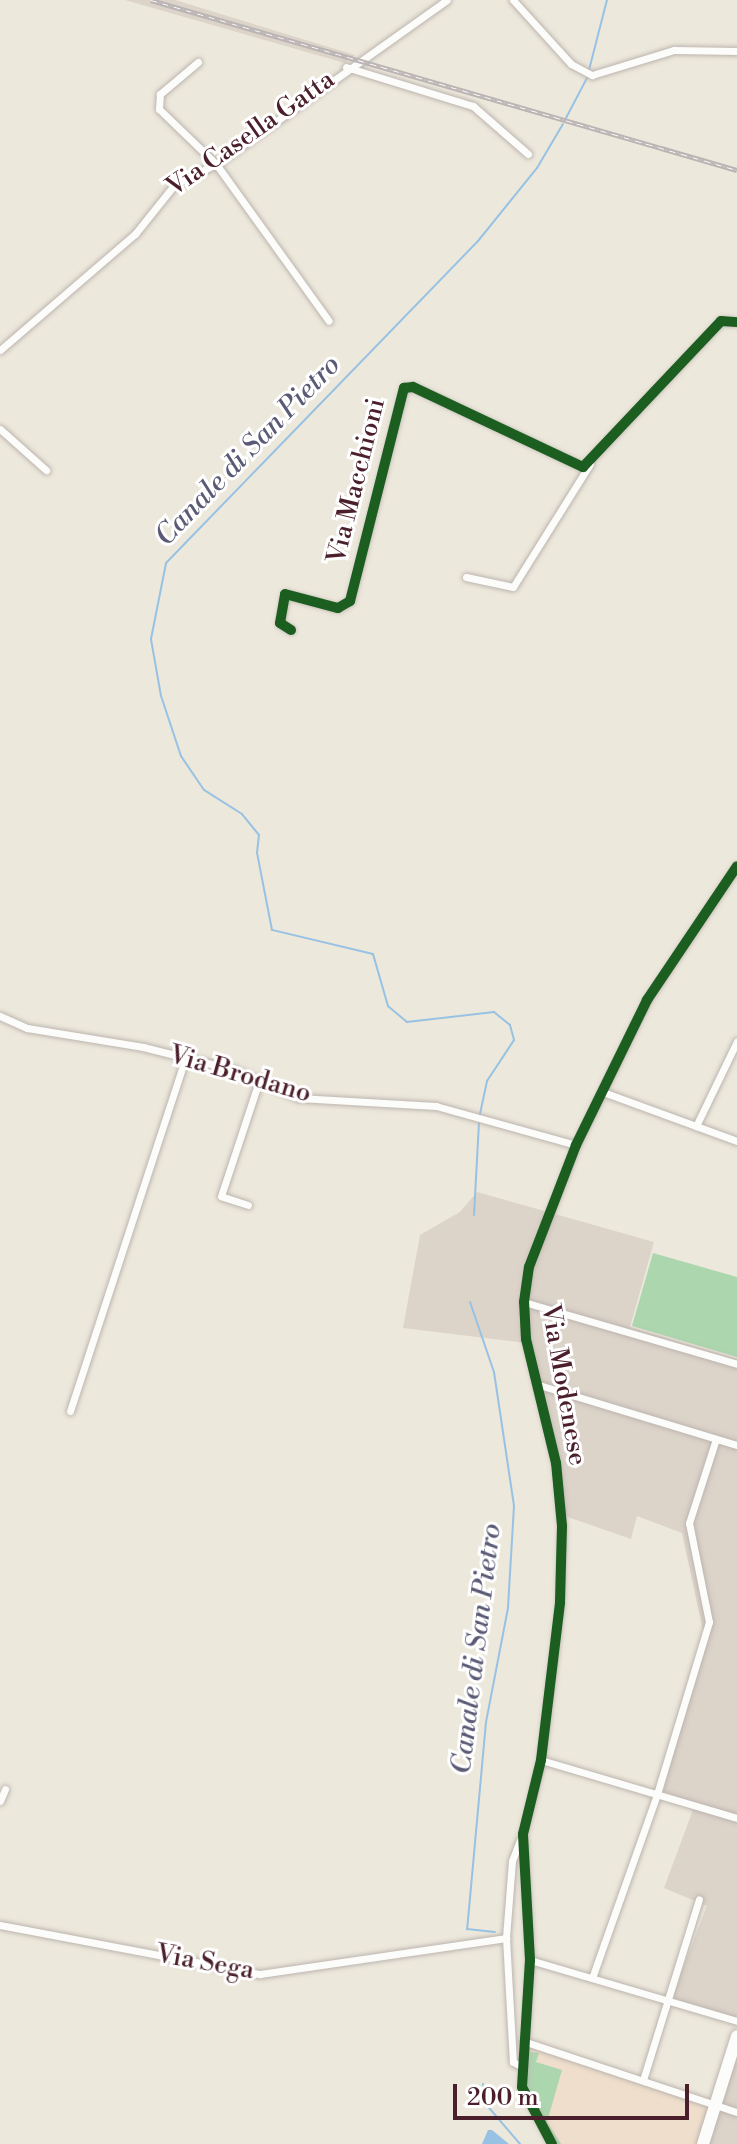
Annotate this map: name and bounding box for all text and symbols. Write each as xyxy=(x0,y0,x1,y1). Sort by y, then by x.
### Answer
street label: Via Casella Gatta xyxy=(161,64,341,204)
water label: Canale di San Pietro xyxy=(148,349,348,553)
street label: Via Macchioni xyxy=(321,395,393,567)
street label: Via Brodano xyxy=(166,1040,314,1110)
street label: Via Modenese xyxy=(533,1302,593,1468)
water label: Canale di San Pietro xyxy=(445,1522,509,1776)
street label: Via Sega xyxy=(154,1939,256,1987)
scale bar xyxy=(457,2068,693,2118)
text: 200 m xyxy=(467,2083,538,2113)

